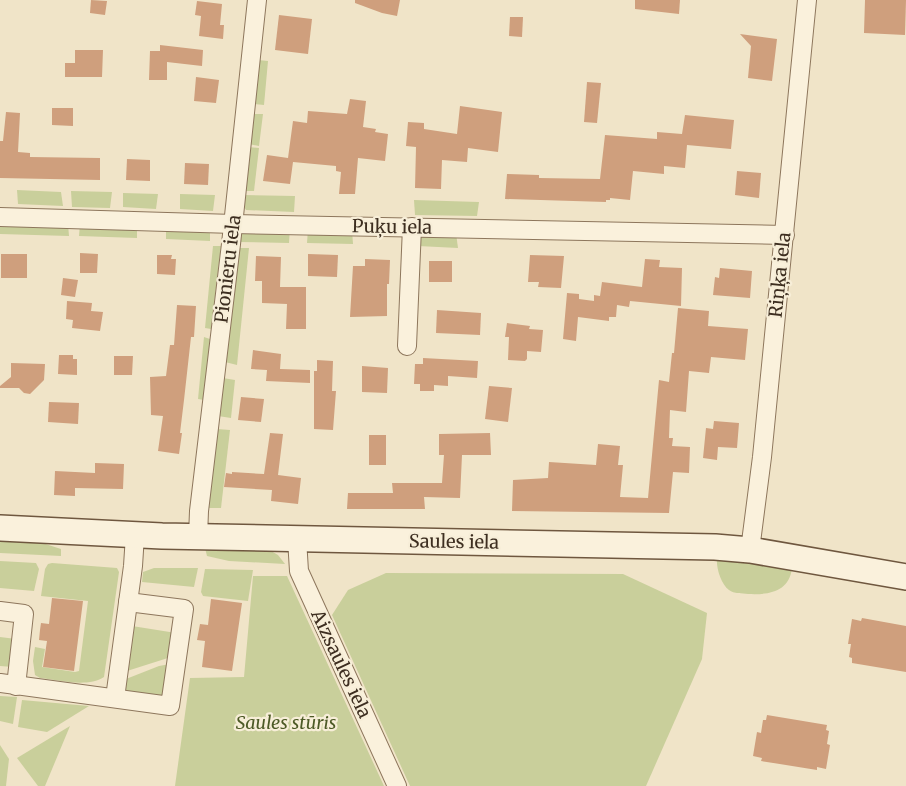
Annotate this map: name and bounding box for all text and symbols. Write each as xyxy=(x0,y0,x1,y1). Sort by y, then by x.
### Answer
street label: Pionieru iela xyxy=(209,213,246,324)
street label: Puķu iela xyxy=(352,214,433,239)
street label: Riņķa iela xyxy=(764,231,795,319)
street label: Saules iela xyxy=(409,529,500,554)
street label: Aizsaules iela xyxy=(306,605,377,722)
park label: Saules stūris xyxy=(236,711,336,734)

